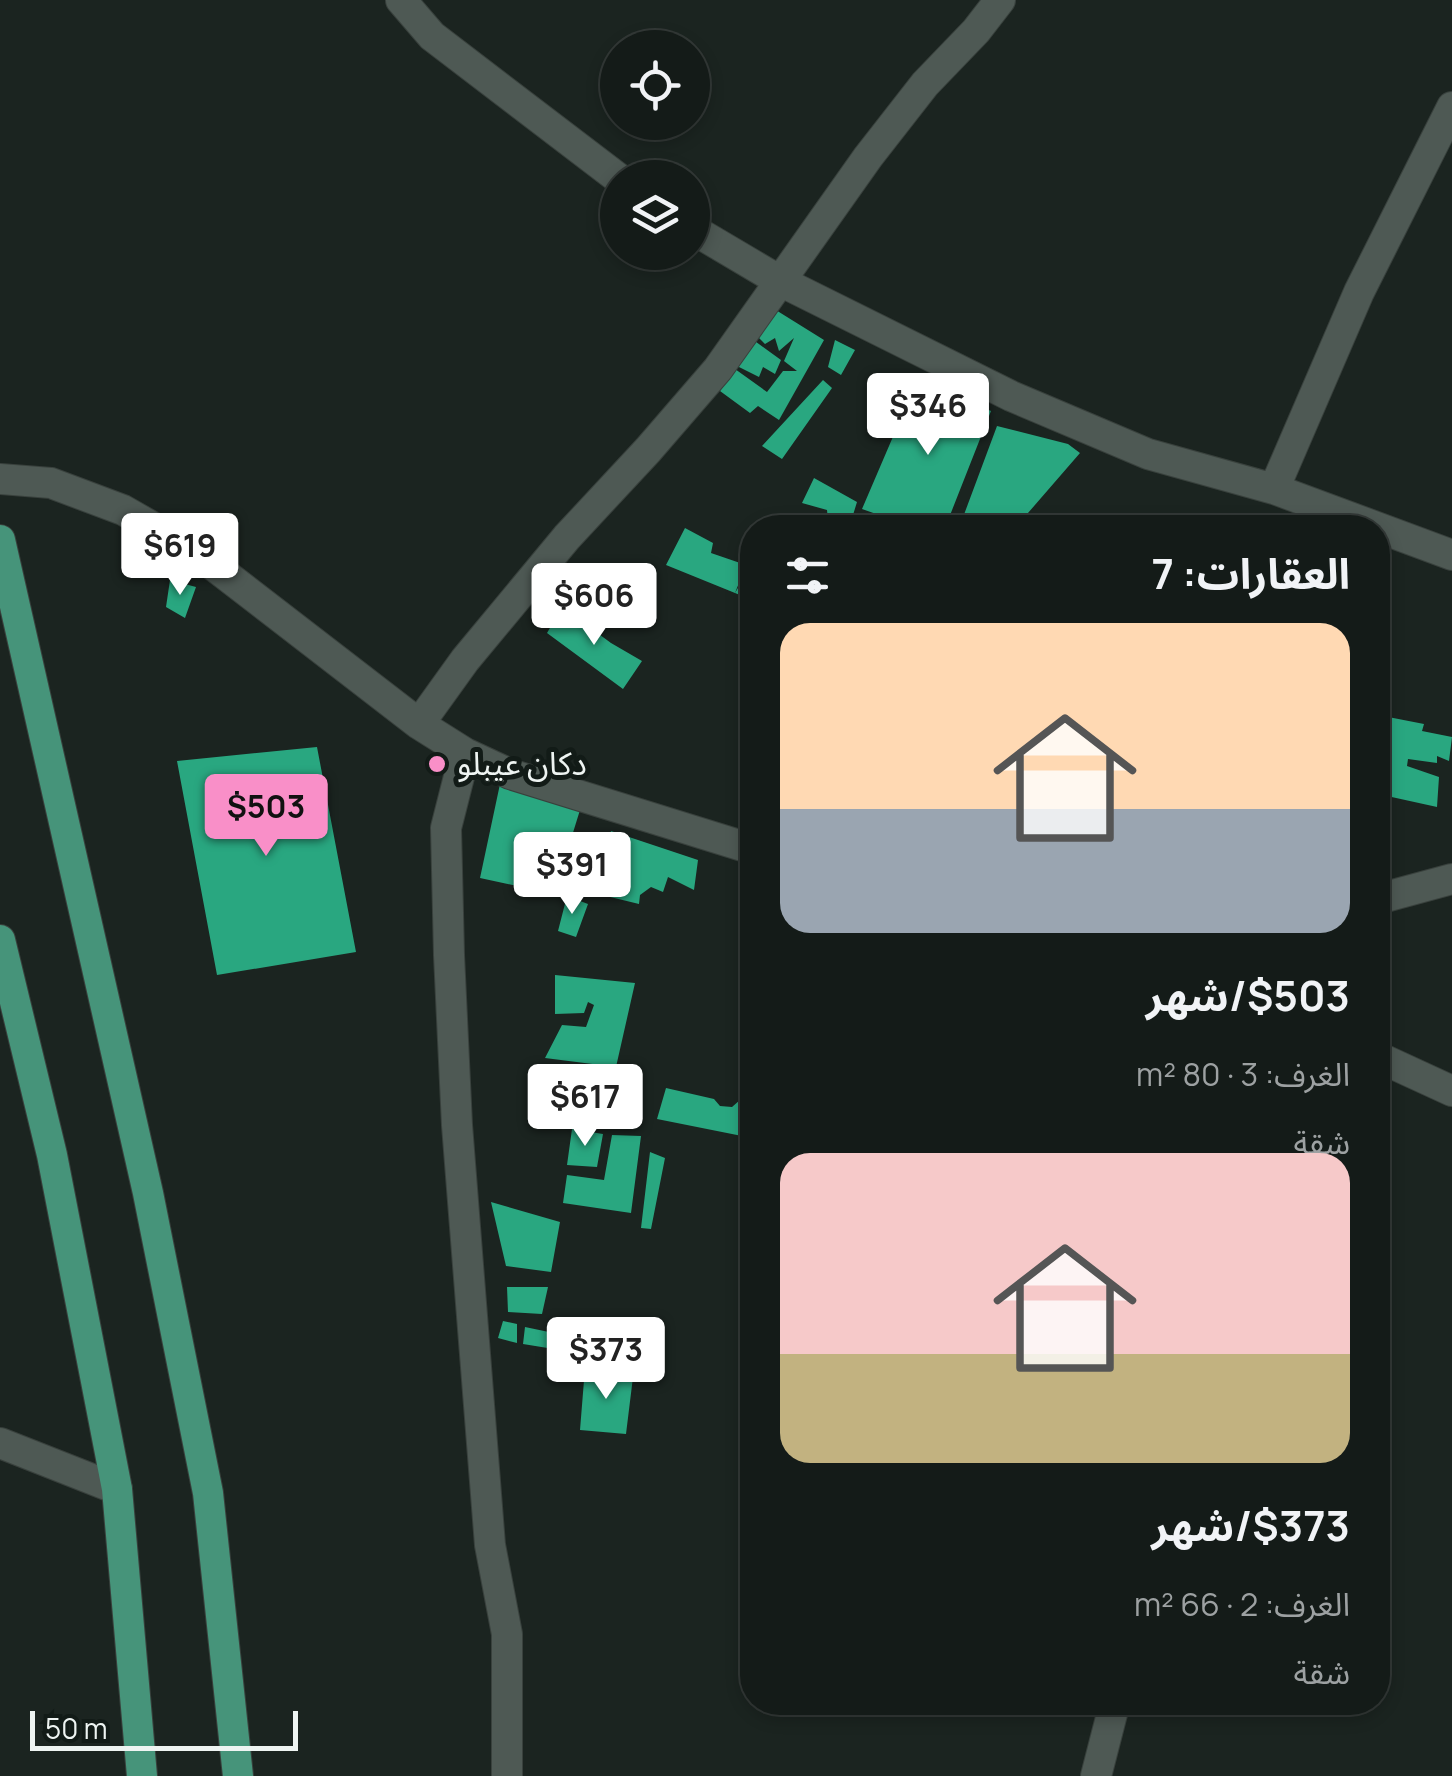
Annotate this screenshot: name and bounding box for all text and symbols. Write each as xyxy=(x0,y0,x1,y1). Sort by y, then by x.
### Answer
map controls xyxy=(600,30,710,270)
button: locate xyxy=(600,30,710,140)
button: layers xyxy=(600,160,710,270)
pin: $346 xyxy=(869,373,987,458)
text: $346 xyxy=(889,383,967,427)
pin: $619 xyxy=(121,513,239,598)
text: $619 xyxy=(143,523,217,567)
text: العقارات: 7 xyxy=(1151,544,1350,602)
icon: filters xyxy=(780,548,835,603)
pin: $606 xyxy=(535,563,653,648)
text: $606 xyxy=(554,573,634,617)
icon: home xyxy=(975,688,1155,868)
place label: دكان عيبلو xyxy=(457,741,587,785)
marker: دكان عيبلو xyxy=(426,753,448,775)
pin: $503 xyxy=(207,774,325,859)
text: $503 xyxy=(227,784,305,828)
pin: $391 xyxy=(513,832,631,917)
text: $391 xyxy=(536,842,608,886)
text: $503/شهر xyxy=(1146,966,1350,1024)
text: الغرف: 3 · 80 m² xyxy=(1136,1052,1350,1096)
pin: $617 xyxy=(526,1064,644,1149)
text: $617 xyxy=(550,1074,620,1118)
text: شقة xyxy=(1294,1120,1350,1164)
icon: home xyxy=(975,1218,1155,1398)
pin: $373 xyxy=(547,1317,665,1402)
text: $373 xyxy=(569,1327,643,1371)
text: $373/شهر xyxy=(1151,1496,1350,1554)
text: الغرف: 2 · 66 m² xyxy=(1134,1582,1350,1626)
text: شقة xyxy=(1294,1650,1350,1694)
scale bar xyxy=(30,1706,298,1750)
text: 50 m xyxy=(45,1709,108,1747)

